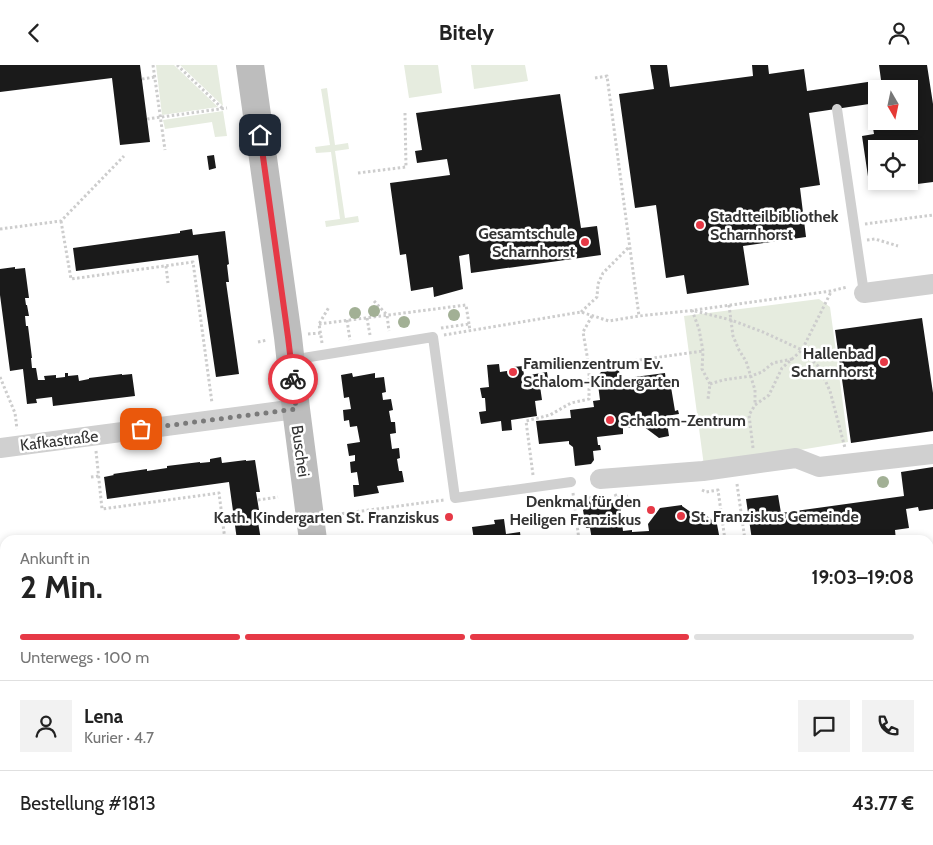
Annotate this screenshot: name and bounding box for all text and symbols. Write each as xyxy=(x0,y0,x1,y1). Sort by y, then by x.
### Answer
icon: back xyxy=(20,19,48,47)
text: Bitely xyxy=(439,19,494,46)
icon: person xyxy=(885,19,913,47)
north arrow xyxy=(868,80,918,130)
map controls xyxy=(868,80,918,190)
pin xyxy=(239,114,281,156)
icon: home xyxy=(246,121,274,149)
button: locate xyxy=(868,140,918,190)
place label: Stadtteilbibliothek Scharnhorst xyxy=(710,207,839,244)
marker: Stadtteilbibliothek Scharnhorst xyxy=(694,219,706,231)
place label: Gesamtschule Scharnhorst xyxy=(478,224,575,261)
marker: Gesamtschule Scharnhorst xyxy=(579,236,591,248)
place label: Hallenbad Scharnhorst xyxy=(791,344,874,381)
courier xyxy=(268,354,318,404)
place label: Familienzentrum Ev. Schalom-Kindergarten xyxy=(523,354,680,391)
marker: Hallenbad Scharnhorst xyxy=(878,356,890,368)
icon: bike xyxy=(279,365,307,393)
marker: Familienzentrum Ev. Schalom-Kindergarten xyxy=(507,366,519,378)
pin xyxy=(120,408,162,450)
place label: Schalom-Zentrum xyxy=(620,411,746,430)
marker: Schalom-Zentrum xyxy=(604,414,616,426)
icon: bag xyxy=(127,415,155,443)
street label: Buschei xyxy=(287,424,314,478)
street label: Kafkastraße xyxy=(19,426,99,455)
place label: Denkmal für den Heiligen Franziskus xyxy=(509,492,641,529)
marker: Denkmal für den Heiligen Franziskus xyxy=(645,504,657,516)
place label: St. Franziskus Gemeinde xyxy=(691,507,859,526)
place label: Kath. Kindergarten St. Franziskus xyxy=(213,508,439,527)
marker: St. Franziskus Gemeinde xyxy=(675,510,687,522)
marker: Kath. Kindergarten St. Franziskus xyxy=(443,511,455,523)
text: Ankunft in xyxy=(20,549,90,568)
text: 19:03–19:08 xyxy=(811,566,914,589)
text: 2 Min. xyxy=(20,567,103,606)
text: Unterwegs · 100 m xyxy=(20,648,149,667)
button: person xyxy=(20,700,72,752)
button: chat xyxy=(798,700,850,752)
button: phone xyxy=(862,700,914,752)
text: Lena xyxy=(84,705,123,728)
text: Kurier · 4.7 xyxy=(84,728,154,747)
text: Bestellung #1813 xyxy=(20,792,156,815)
text: 43.77 € xyxy=(852,792,914,815)

